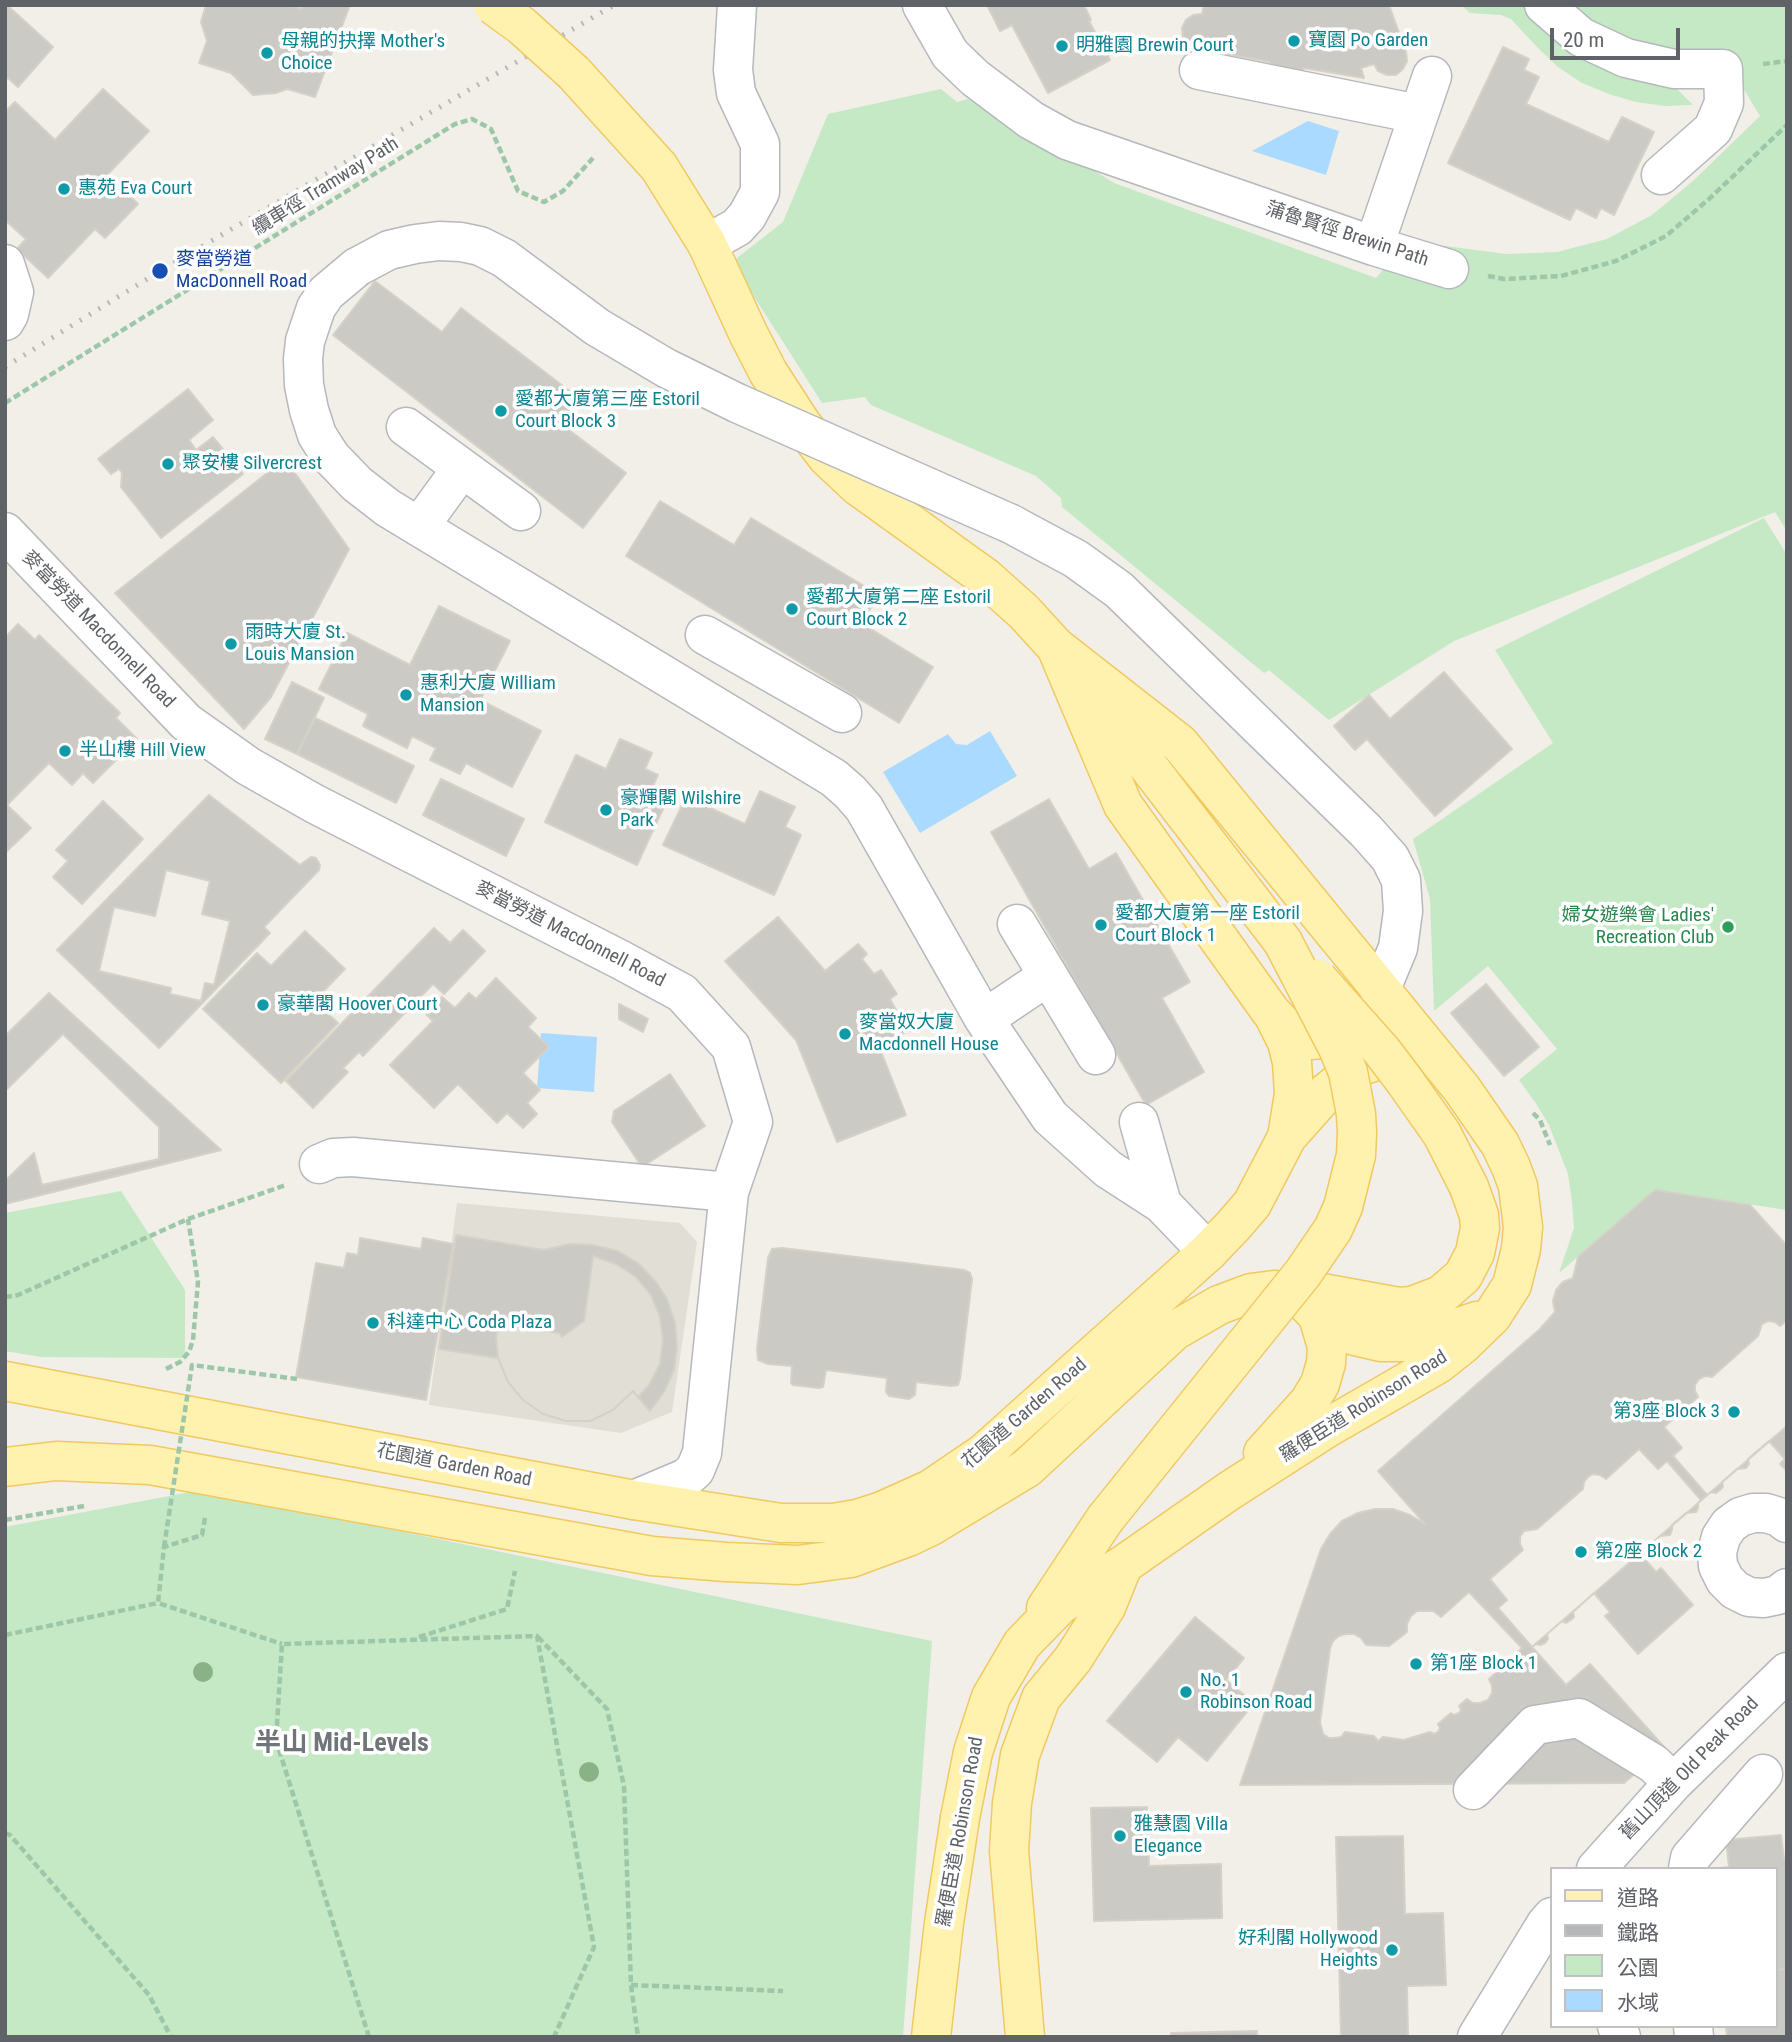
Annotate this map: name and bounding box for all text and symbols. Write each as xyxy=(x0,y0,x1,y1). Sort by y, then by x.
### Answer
scale bar xyxy=(1554,14,1684,58)
text: 20 m xyxy=(1563,28,1604,52)
place label: 寶園 Po Garden xyxy=(1308,30,1428,52)
place label: 母親的抉擇 Mother's Choice xyxy=(281,31,445,75)
marker: 寶園 Po Garden xyxy=(1286,33,1302,49)
place label: 明雅園 Brewin Court xyxy=(1076,35,1234,57)
marker: 明雅園 Brewin Court xyxy=(1054,38,1070,54)
marker: 母親的抉擇 Mother's Choice xyxy=(259,45,275,61)
street label: 纜車徑 Tramway Path xyxy=(249,133,403,241)
place label: 惠苑 Eva Court xyxy=(78,178,192,200)
marker: 惠苑 Eva Court xyxy=(56,181,72,197)
street label: 蒲魯賢徑 Brewin Path xyxy=(1263,198,1431,272)
place label: 麥當勞道 MacDonnell Road xyxy=(176,249,307,293)
marker: 麥當勞道 MacDonnell Road xyxy=(150,261,170,281)
place label: 愛都大廈第三座 Estoril Court Block 3 xyxy=(515,389,700,433)
marker: 愛都大廈第三座 Estoril Court Block 3 xyxy=(493,403,509,419)
place label: 聚安樓 Silvercrest xyxy=(182,453,322,475)
marker: 聚安樓 Silvercrest xyxy=(160,456,176,472)
street label: 麥當勞道 Macdonnell Road xyxy=(17,547,179,713)
place label: 愛都大廈第二座 Estoril Court Block 2 xyxy=(806,587,991,631)
marker: 愛都大廈第二座 Estoril Court Block 2 xyxy=(784,601,800,617)
place label: 雨時大廈 St. Louis Mansion xyxy=(245,622,355,666)
marker: 雨時大廈 St. Louis Mansion xyxy=(223,636,239,652)
place label: 惠利大廈 William Mansion xyxy=(420,673,556,717)
marker: 惠利大廈 William Mansion xyxy=(398,687,414,703)
place label: 半山樓 Hill View xyxy=(79,740,206,762)
marker: 半山樓 Hill View xyxy=(57,743,73,759)
place label: 豪輝閣 Wilshire Park xyxy=(620,788,741,832)
marker: 豪輝閣 Wilshire Park xyxy=(598,802,614,818)
street label: 麥當勞道 Macdonnell Road xyxy=(471,877,669,993)
place label: 愛都大廈第一座 Estoril Court Block 1 xyxy=(1115,903,1300,947)
place label: 婦女遊樂會 Ladies' Recreation Club xyxy=(1562,905,1714,949)
marker: 愛都大廈第一座 Estoril Court Block 1 xyxy=(1093,917,1109,933)
marker: 婦女遊樂會 Ladies' Recreation Club xyxy=(1720,919,1736,935)
place label: 豪華閣 Hoover Court xyxy=(277,994,438,1016)
marker: 豪華閣 Hoover Court xyxy=(255,997,271,1013)
place label: 麥當奴大廈 Macdonnell House xyxy=(859,1012,999,1056)
marker: 麥當奴大廈 Macdonnell House xyxy=(837,1026,853,1042)
place label: 科達中心 Coda Plaza xyxy=(387,1312,552,1334)
marker: 科達中心 Coda Plaza xyxy=(365,1315,381,1331)
street label: 羅便臣道 Robinson Road xyxy=(1276,1346,1452,1468)
street label: 花園道 Garden Road xyxy=(958,1354,1092,1474)
place label: 第3座 Block 3 xyxy=(1613,1401,1720,1423)
marker: 第3座 Block 3 xyxy=(1726,1404,1742,1420)
street label: 花園道 Garden Road xyxy=(375,1440,533,1492)
place label: 第2座 Block 2 xyxy=(1595,1541,1702,1563)
marker: 第2座 Block 2 xyxy=(1573,1544,1589,1560)
place label: 第1座 Block 1 xyxy=(1430,1653,1537,1675)
marker: 第1座 Block 1 xyxy=(1408,1656,1424,1672)
place label: No. 1 Robinson Road xyxy=(1200,1670,1312,1714)
marker: No. 1 Robinson Road xyxy=(1178,1684,1194,1700)
street label: 舊山頂道 Old Peak Road xyxy=(1616,1693,1764,1845)
district label: 半山 Mid-Levels xyxy=(255,1728,429,1760)
street label: 羅便臣道 Robinson Road xyxy=(933,1735,989,1929)
place label: 雅慧園 Villa Elegance xyxy=(1134,1814,1228,1858)
marker: 雅慧園 Villa Elegance xyxy=(1112,1828,1128,1844)
legend xyxy=(1550,1867,1778,2028)
text: 道路 xyxy=(1617,1886,1659,1910)
text: 鐵路 xyxy=(1617,1921,1659,1945)
place label: 好利閣 Hollywood Heights xyxy=(1238,1928,1378,1972)
marker: 好利閣 Hollywood Heights xyxy=(1384,1942,1400,1958)
text: 公園 xyxy=(1617,1956,1659,1980)
text: 水域 xyxy=(1617,1991,1659,2015)

